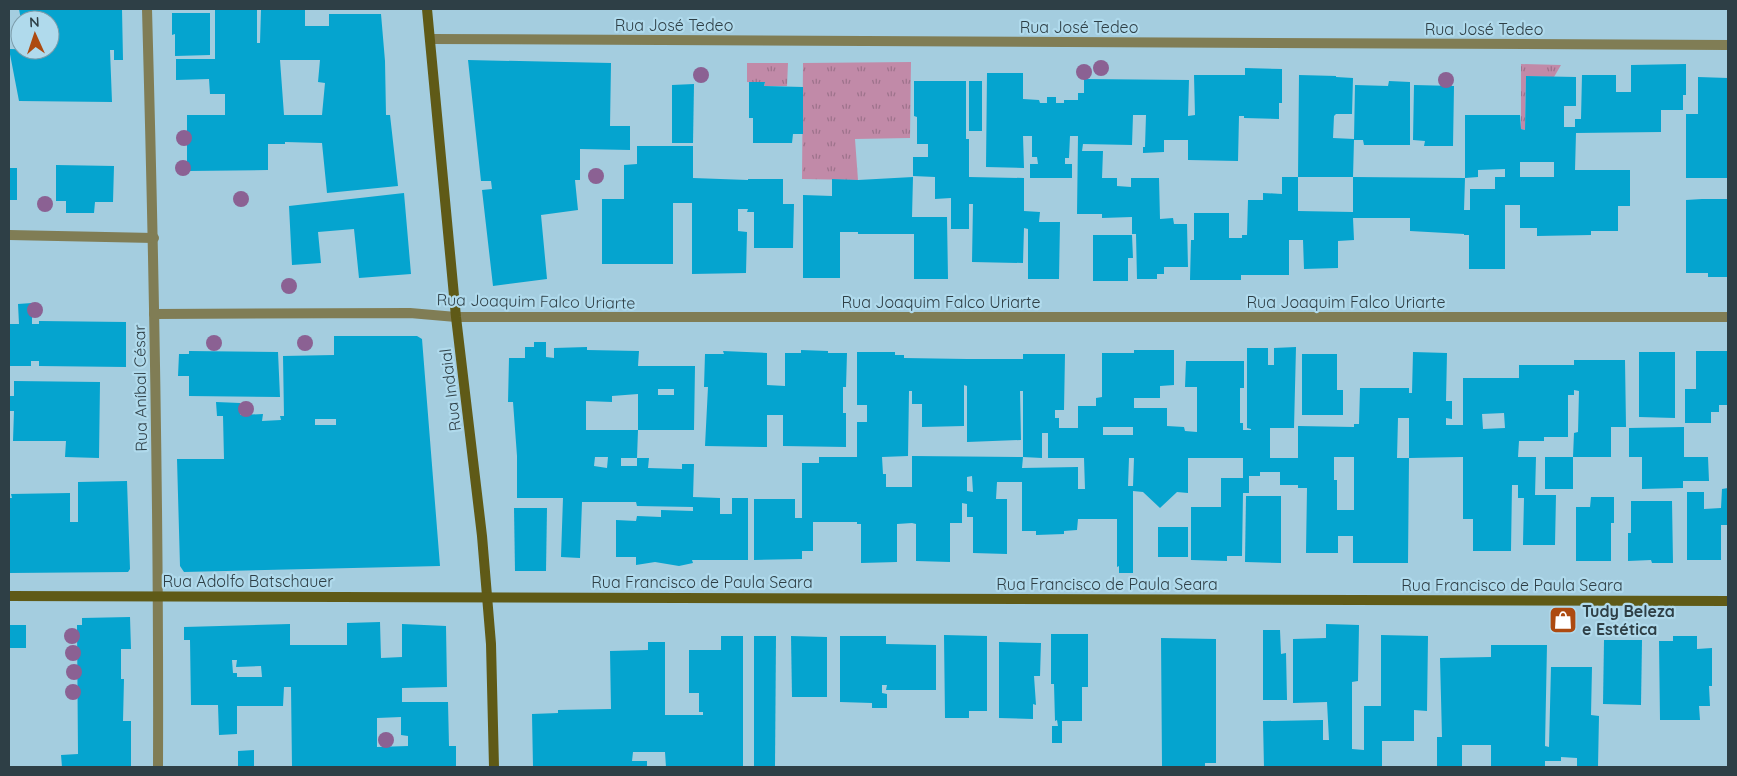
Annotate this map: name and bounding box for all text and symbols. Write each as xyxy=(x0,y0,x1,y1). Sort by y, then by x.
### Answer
north arrow xyxy=(10,10,60,60)
text: N xyxy=(29,13,40,31)
street label: Rua José Tedeo xyxy=(615,15,733,35)
street label: Rua José Tedeo xyxy=(1020,17,1138,37)
street label: Rua José Tedeo xyxy=(1425,19,1543,39)
street label: Rua Joaquim Falco Uriarte xyxy=(436,289,636,313)
street label: Rua Joaquim Falco Uriarte xyxy=(842,292,1040,312)
street label: Rua Joaquim Falco Uriarte xyxy=(1247,292,1445,312)
street label: Rua Aníbal César xyxy=(129,324,151,452)
street label: Rua Indaial xyxy=(435,348,465,432)
street label: Rua Adolfo Batschauer xyxy=(163,571,333,591)
street label: Rua Francisco de Paula Seara xyxy=(591,572,813,592)
street label: Rua Francisco de Paula Seara xyxy=(996,574,1218,594)
street label: Rua Francisco de Paula Seara xyxy=(1401,575,1623,595)
place label: Tudy Beleza e Estética xyxy=(1582,601,1675,639)
shop icon: Tudy Beleza e Estética xyxy=(1548,605,1578,635)

